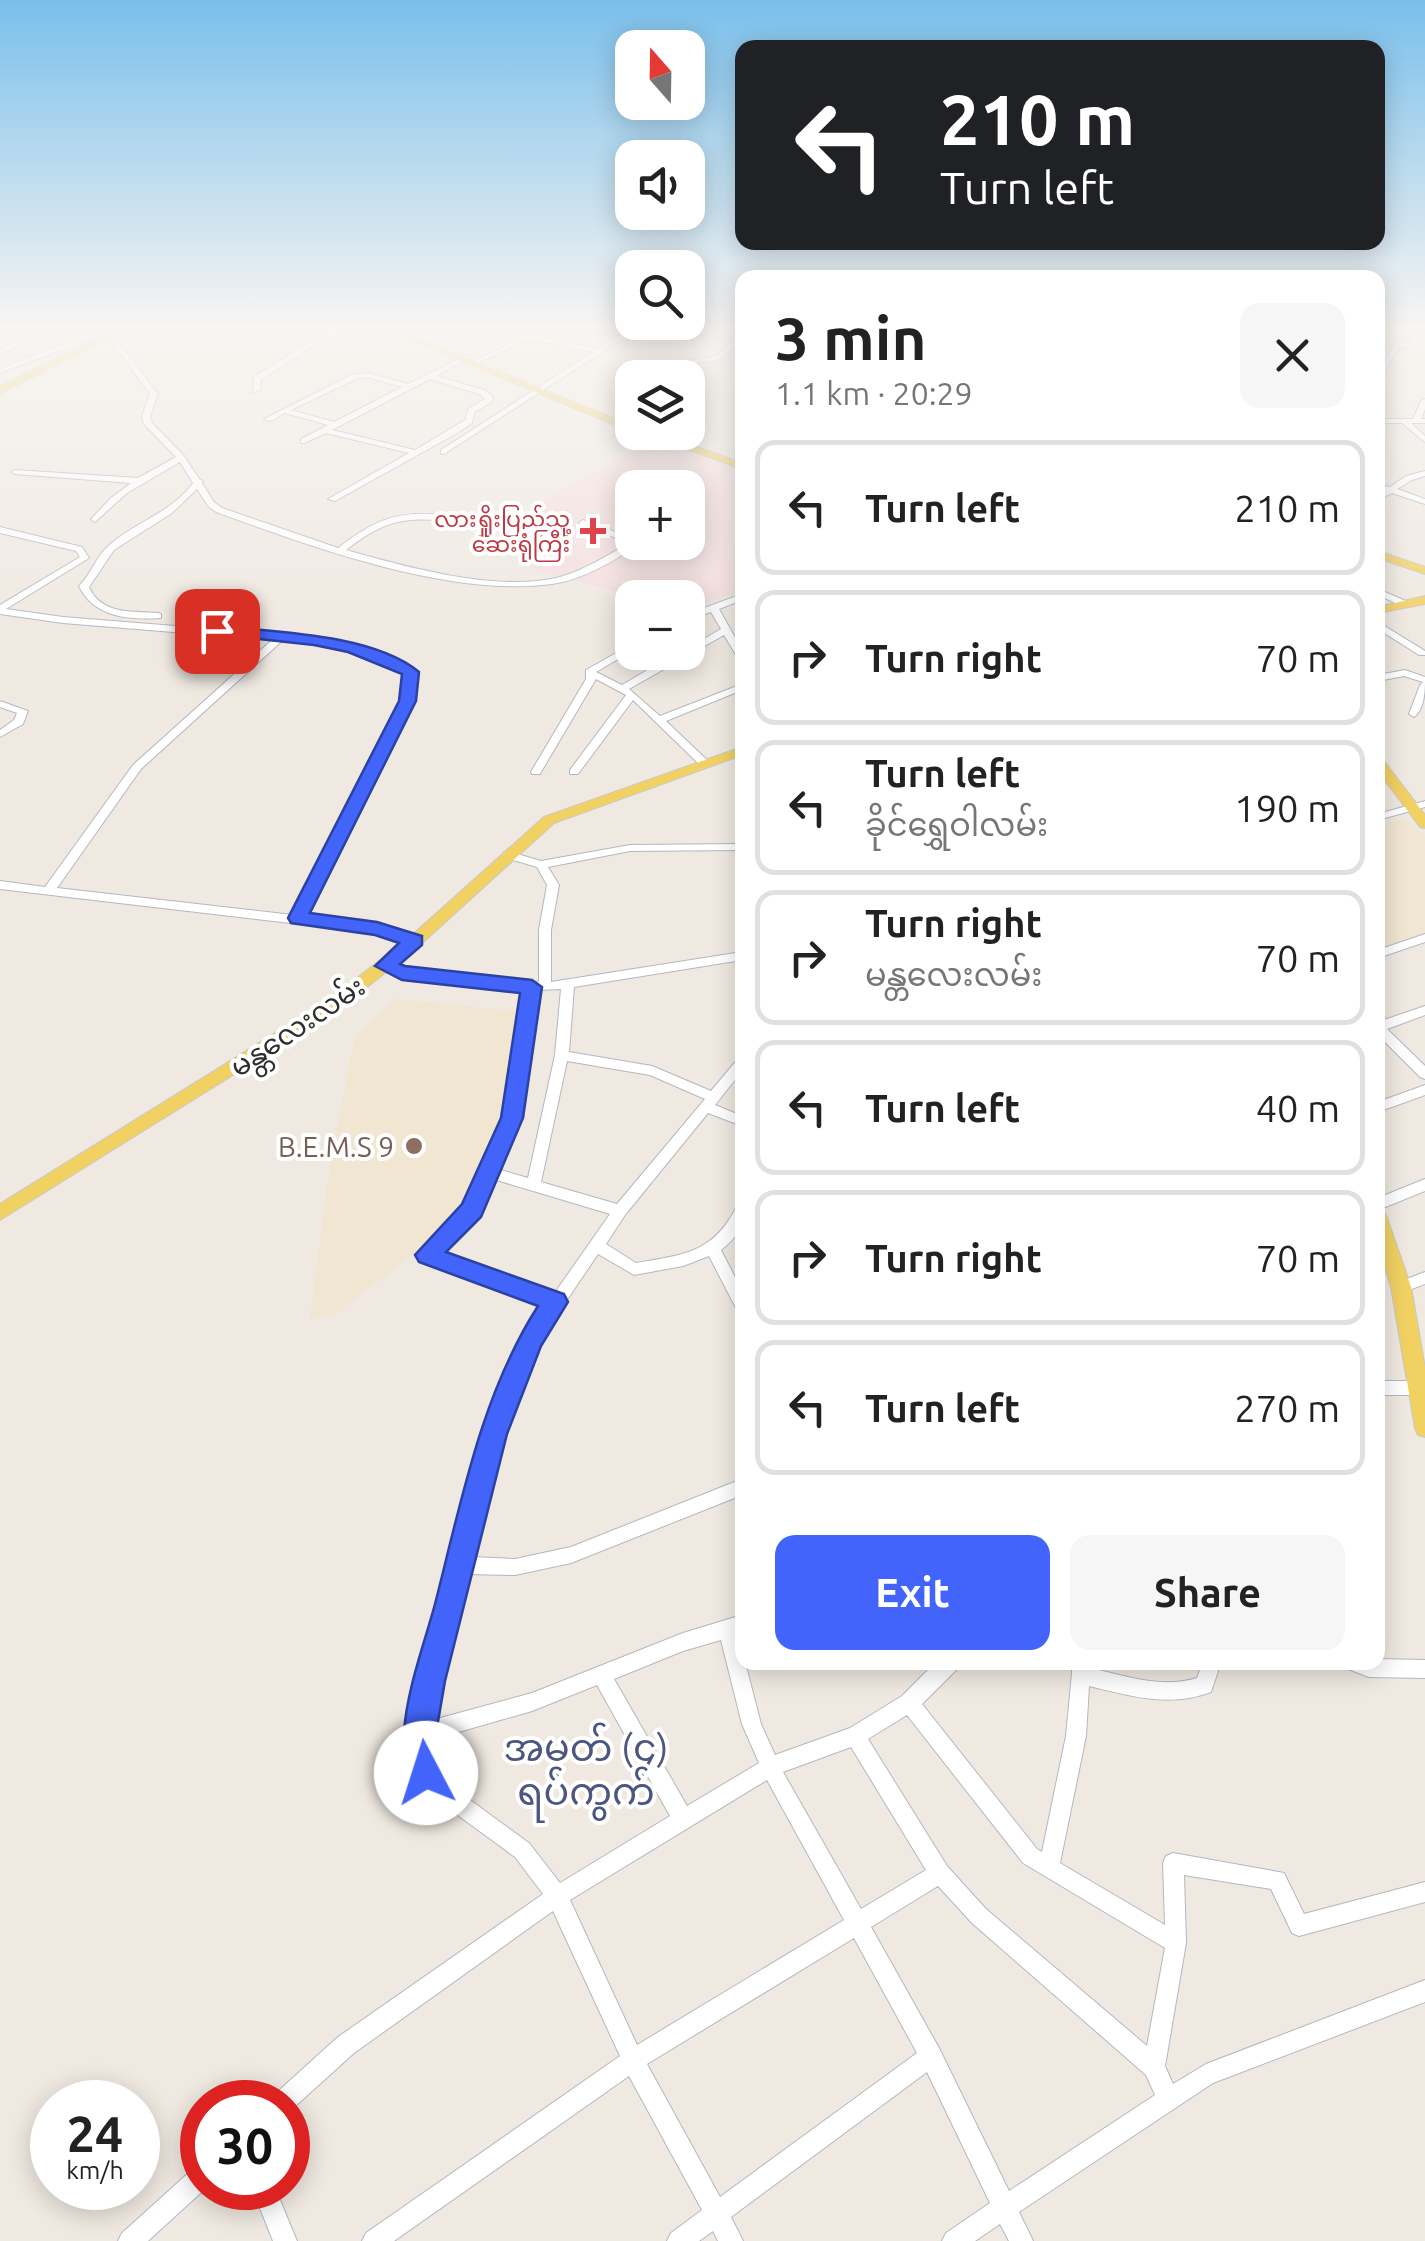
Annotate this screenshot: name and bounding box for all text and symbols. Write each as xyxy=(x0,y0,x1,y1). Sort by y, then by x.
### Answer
north arrow xyxy=(615,30,705,120)
map controls xyxy=(615,30,705,670)
icon: left xyxy=(775,80,905,210)
text: 210 m xyxy=(940,80,1135,158)
button: sound xyxy=(615,140,705,230)
text: Turn left xyxy=(940,162,1114,213)
button: search xyxy=(615,250,705,340)
button: close xyxy=(1240,303,1345,408)
text: 3 min xyxy=(775,304,927,371)
button: layers xyxy=(615,360,705,450)
text: 1.1 km · 20:29 xyxy=(775,375,973,411)
button: + xyxy=(615,470,705,560)
icon: left xyxy=(780,480,835,535)
text: Turn left xyxy=(865,487,1020,529)
text: 210 m xyxy=(1234,487,1340,529)
place label: လားရှိုးပြည်သူ့ ဆေးရုံကြီး xyxy=(434,504,571,562)
marker: လားရှိုးပြည်သူ့ ဆေးရုံကြီး xyxy=(580,518,606,544)
button: − xyxy=(615,580,705,670)
pin xyxy=(175,589,260,674)
icon: arrive xyxy=(190,604,245,659)
icon: right xyxy=(780,630,835,685)
text: Turn right xyxy=(865,637,1042,679)
text: 70 m xyxy=(1256,637,1340,679)
text: Turn left xyxy=(865,752,1020,794)
icon: left xyxy=(780,780,835,835)
text: 190 m xyxy=(1234,787,1340,829)
text: ခိုင်ရွှေဝါလမ်း xyxy=(865,806,1048,842)
text: Turn right xyxy=(865,902,1042,944)
icon: right xyxy=(780,930,835,985)
text: 70 m xyxy=(1256,937,1340,979)
text: မန္တလေးလမ်း xyxy=(865,956,1042,992)
street label: မန္တလေးလမ်း xyxy=(223,968,374,1089)
icon: left xyxy=(780,1080,835,1135)
text: Turn left xyxy=(865,1087,1020,1129)
text: 40 m xyxy=(1256,1087,1340,1129)
place label: B.E.M.S 9 xyxy=(278,1131,394,1162)
marker: B.E.M.S 9 xyxy=(403,1135,425,1157)
icon: right xyxy=(780,1230,835,1285)
text: Turn right xyxy=(865,1237,1042,1279)
text: 70 m xyxy=(1256,1237,1340,1279)
icon: left xyxy=(780,1380,835,1435)
text: Turn left xyxy=(865,1387,1020,1429)
text: 270 m xyxy=(1234,1387,1340,1429)
button: Exit xyxy=(775,1535,1050,1650)
button: Share xyxy=(1070,1535,1345,1650)
position arrow xyxy=(374,1721,478,1825)
district label: အမှတ် (၄) ရပ်ကွက် xyxy=(503,1722,669,1823)
speed limit sign: 30 xyxy=(180,2080,310,2210)
text: 24 xyxy=(67,2105,123,2161)
text: km/h xyxy=(66,2156,124,2184)

